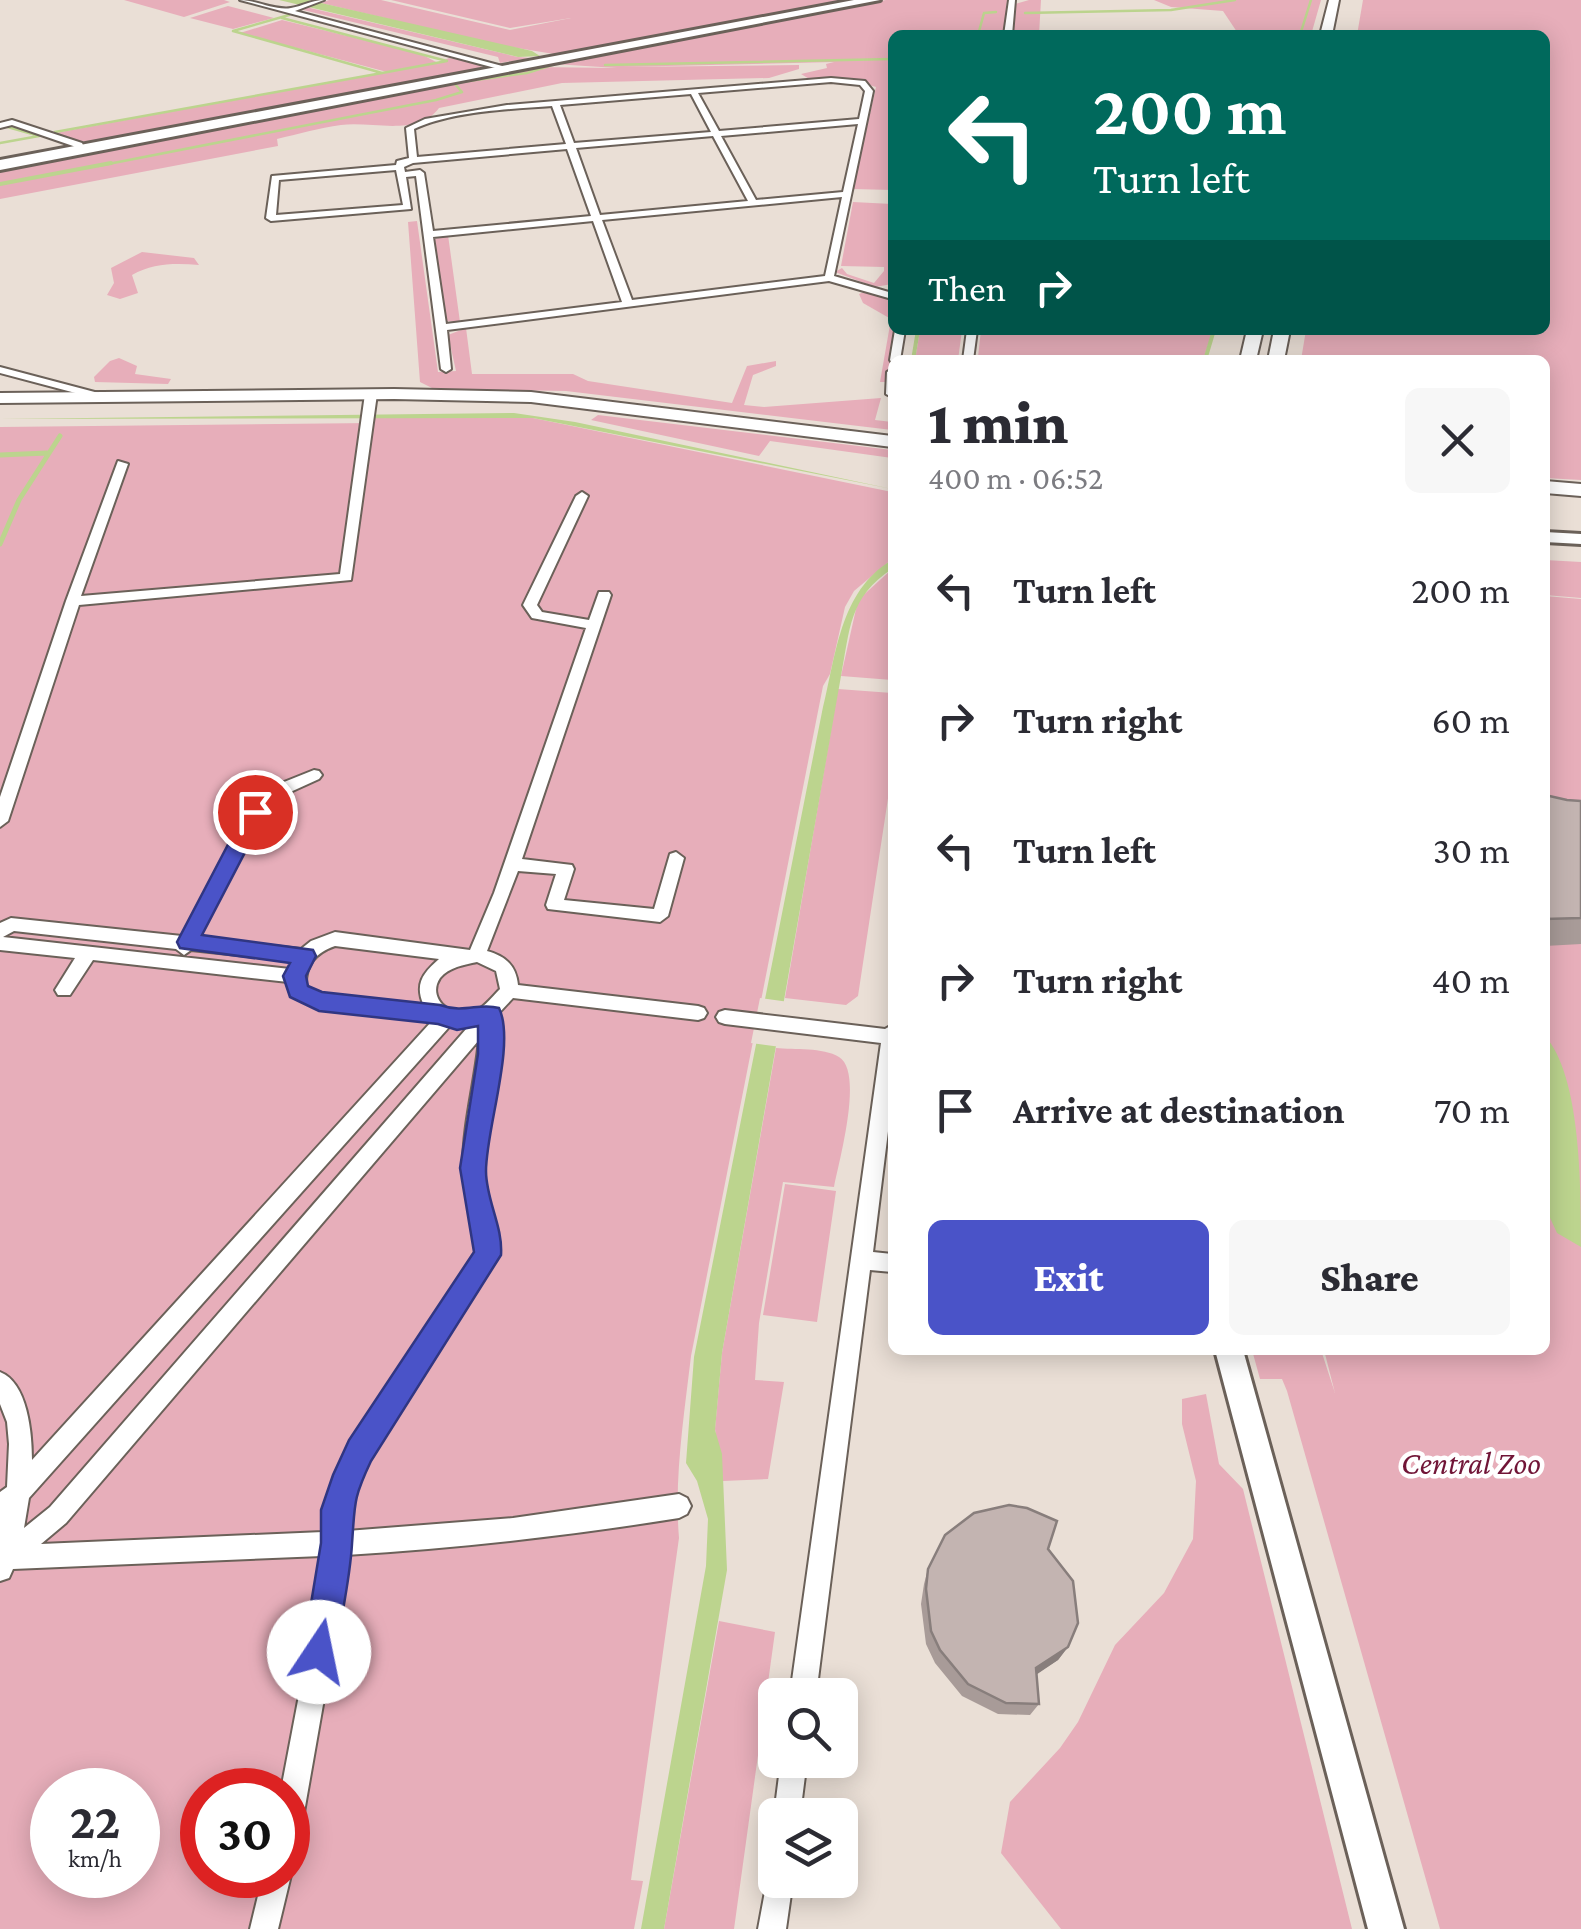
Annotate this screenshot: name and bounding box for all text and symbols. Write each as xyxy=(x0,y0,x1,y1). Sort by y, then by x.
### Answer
icon: left xyxy=(928,70,1058,200)
text: 200 m xyxy=(1093,71,1286,149)
text: Turn left xyxy=(1093,153,1250,203)
icon: right xyxy=(1026,260,1081,315)
text: Then xyxy=(928,267,1006,309)
button: close xyxy=(1405,388,1510,493)
text: 1 min xyxy=(928,389,1068,456)
text: 400 m · 06:52 xyxy=(928,460,1103,496)
icon: left xyxy=(928,563,983,618)
text: Turn left xyxy=(1013,569,1156,611)
text: 200 m xyxy=(1411,569,1510,611)
icon: right xyxy=(928,693,983,748)
text: Turn right xyxy=(1013,699,1182,741)
text: 60 m xyxy=(1432,699,1510,741)
pin xyxy=(213,770,298,855)
icon: arrive xyxy=(228,785,283,840)
icon: left xyxy=(928,823,983,878)
text: Turn left xyxy=(1013,829,1156,871)
text: 30 m xyxy=(1433,829,1510,871)
icon: right xyxy=(928,953,983,1008)
text: Turn right xyxy=(1013,959,1182,1001)
text: 40 m xyxy=(1431,959,1510,1001)
icon: arrive xyxy=(928,1083,983,1138)
text: Arrive at destination xyxy=(1013,1089,1345,1131)
text: 70 m xyxy=(1434,1089,1510,1131)
button: Exit xyxy=(928,1220,1209,1335)
button: Share xyxy=(1229,1220,1510,1335)
park label: Central Zoo xyxy=(1401,1445,1541,1481)
position arrow xyxy=(267,1600,371,1704)
map controls xyxy=(758,1678,858,1898)
button: search xyxy=(758,1678,858,1778)
speed limit sign: 30 xyxy=(180,1768,310,1898)
text: 22 xyxy=(70,1793,120,1849)
button: layers xyxy=(758,1798,858,1898)
text: km/h xyxy=(68,1845,122,1872)

